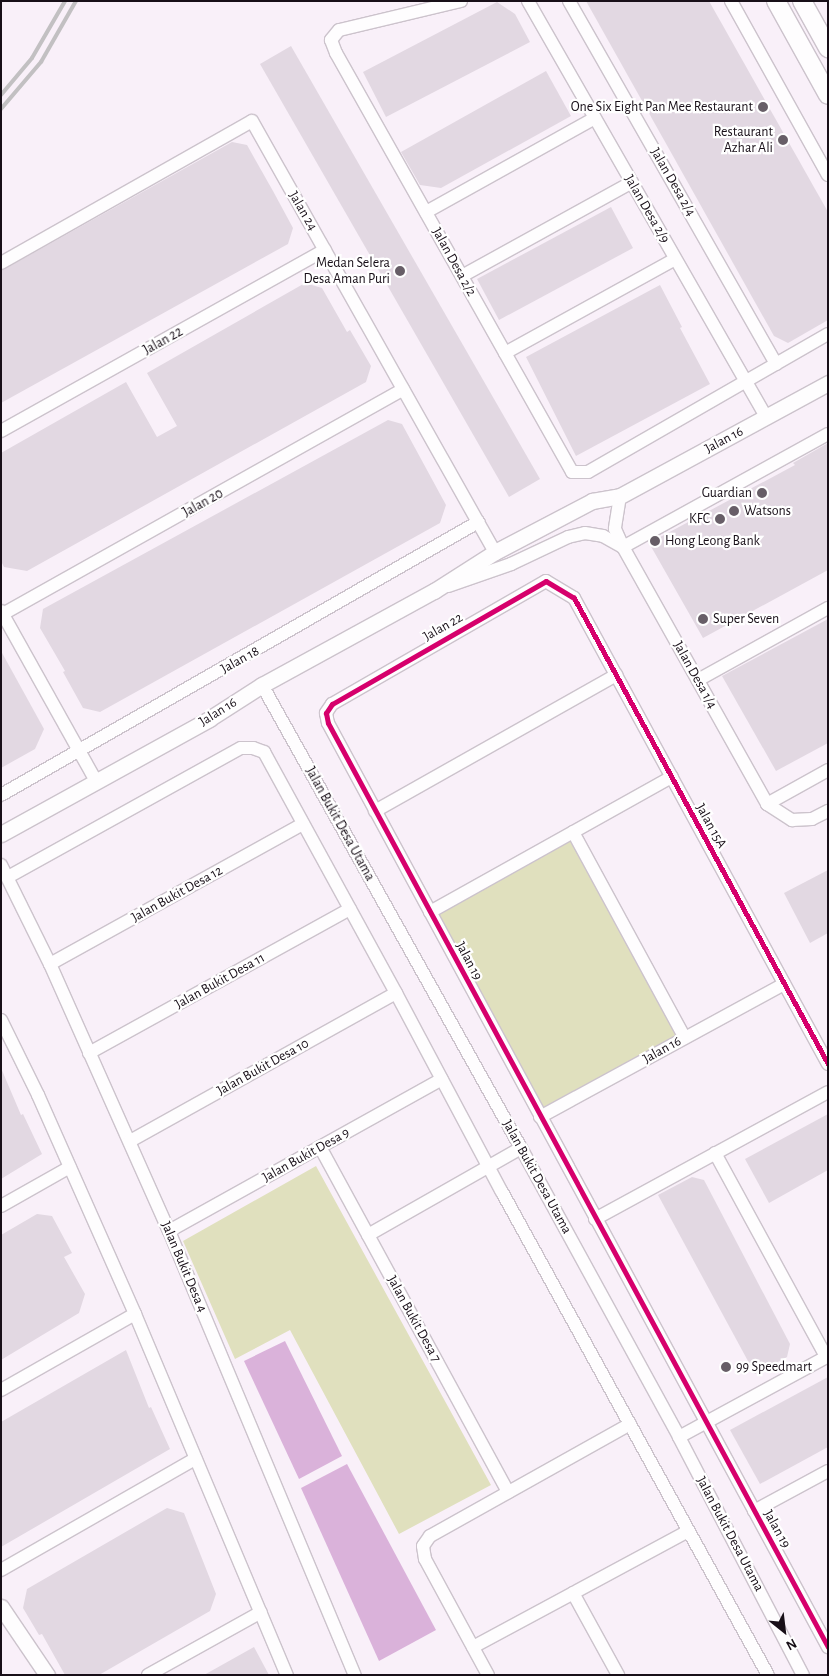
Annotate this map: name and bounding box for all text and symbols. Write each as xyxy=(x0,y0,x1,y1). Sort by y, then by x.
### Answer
place label: One Six Eight Pan Mee Restaurant xyxy=(571,99,753,115)
marker: One Six Eight Pan Mee Restaurant xyxy=(757,101,769,113)
place label: Restaurant Azhar Ali xyxy=(714,124,773,156)
marker: Restaurant Azhar Ali xyxy=(777,134,789,146)
street label: Jalan Desa 2/4 xyxy=(647,145,699,219)
street label: Jalan Desa 2/9 xyxy=(621,172,673,246)
street label: Jalan 24 xyxy=(285,188,321,234)
street label: Jalan Desa 2/2 xyxy=(428,225,480,299)
place label: Medan Selera Desa Aman Puri xyxy=(304,255,390,288)
marker: Medan Selera Desa Aman Puri xyxy=(394,265,406,277)
street label: Jalan 22 xyxy=(140,323,186,359)
street label: Jalan 16 xyxy=(702,423,746,457)
street label: Jalan 20 xyxy=(180,485,226,521)
place label: Guardian xyxy=(702,485,752,501)
marker: Guardian xyxy=(756,487,768,499)
place label: Watsons xyxy=(744,503,791,519)
marker: Watsons xyxy=(728,505,740,517)
place label: KFC xyxy=(689,511,710,527)
marker: KFC xyxy=(714,513,726,525)
place label: Hong Leong Bank xyxy=(665,533,760,549)
marker: Hong Leong Bank xyxy=(649,535,661,547)
street label: Jalan 22 xyxy=(420,609,466,645)
place label: Super Seven xyxy=(713,611,779,627)
marker: Super Seven xyxy=(697,613,709,625)
street label: Jalan Desa 1/4 xyxy=(670,638,720,712)
street label: Jalan 18 xyxy=(218,643,262,677)
street label: Jalan 16 xyxy=(196,694,240,730)
street label: Jalan Bukit Desa Utama xyxy=(302,764,378,884)
street label: Jalan 15A xyxy=(692,801,730,851)
street label: Jalan Bukit Desa 12 xyxy=(128,862,226,926)
street label: Jalan 19 xyxy=(452,939,486,983)
street label: Jalan Bukit Desa 11 xyxy=(172,949,268,1013)
street label: Jalan 16 xyxy=(640,1033,684,1067)
street label: Jalan Bukit Desa 10 xyxy=(214,1035,312,1099)
street label: Jalan Bukit Desa Utama xyxy=(499,1117,575,1237)
street label: Jalan Bukit Desa 9 xyxy=(259,1124,353,1186)
street label: Jalan Bukit Desa 4 xyxy=(157,1219,211,1315)
street label: Jalan Bukit Desa 7 xyxy=(383,1273,445,1365)
place label: 99 Speedmart xyxy=(736,1359,812,1375)
marker: 99 Speedmart xyxy=(720,1361,732,1373)
street label: Jalan Bukit Desa Utama xyxy=(693,1474,767,1594)
street label: Jalan 19 xyxy=(760,1507,794,1551)
north arrow xyxy=(759,1606,809,1656)
text: N xyxy=(784,1636,799,1653)

